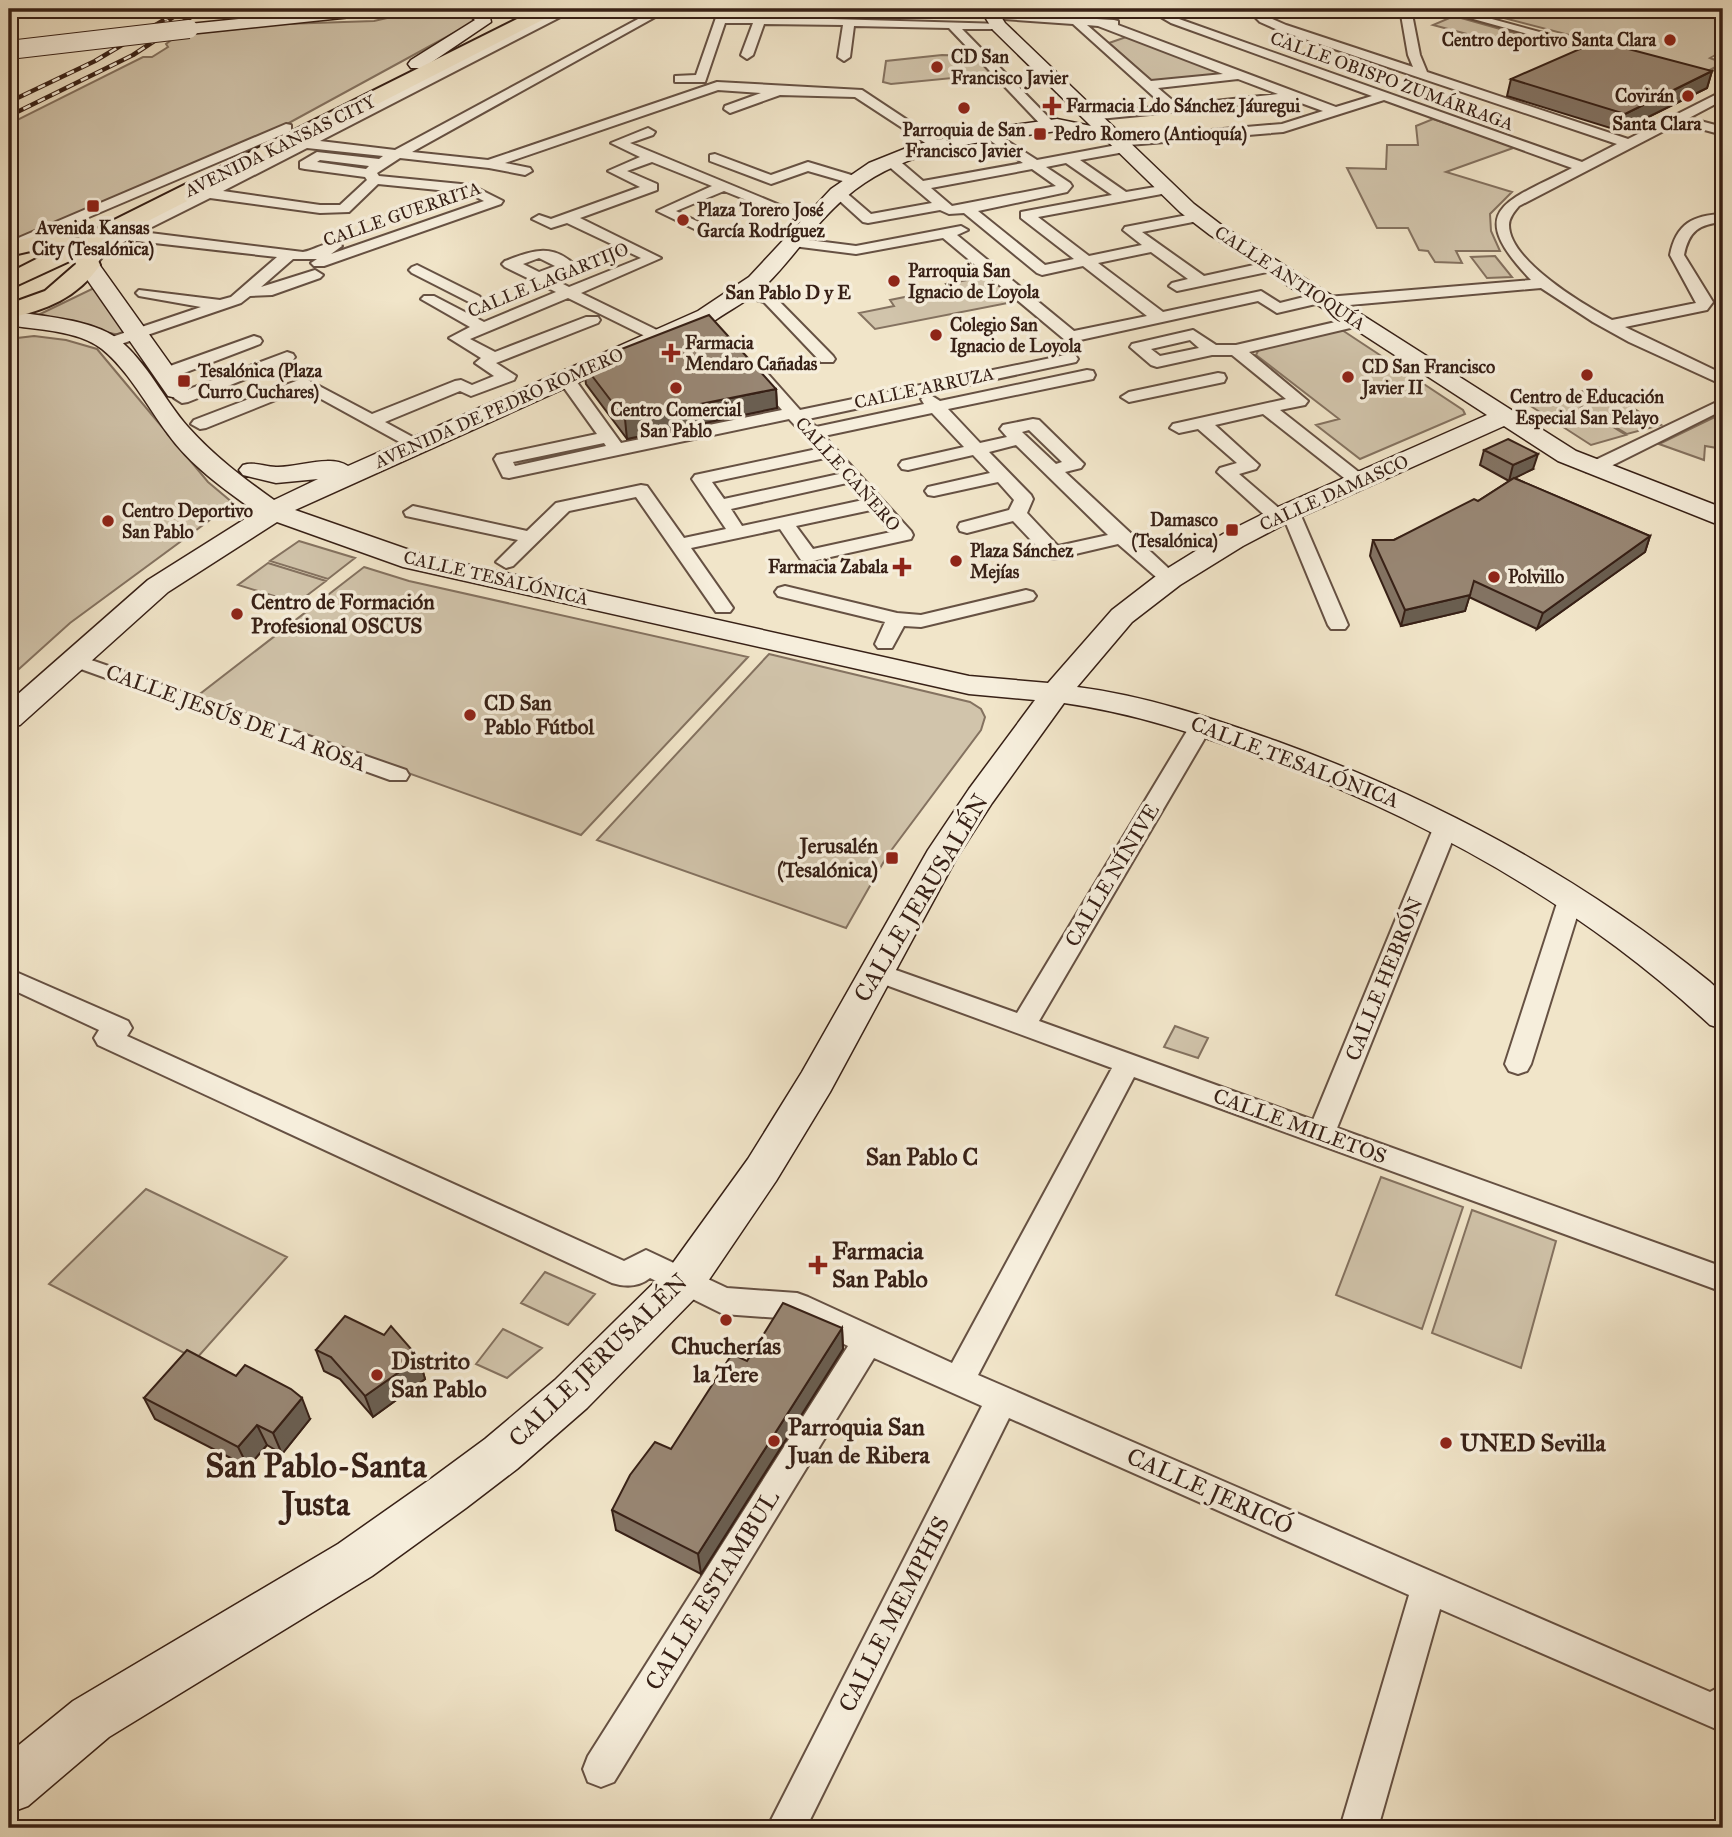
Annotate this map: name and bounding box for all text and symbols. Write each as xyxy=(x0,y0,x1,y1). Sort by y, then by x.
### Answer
street label: CALLE OBISPO ZUMÁRRAGA xyxy=(1267,25,1517,135)
place label: Centro deportivo Santa Clara xyxy=(1442,29,1656,52)
marker: Centro deportivo Santa Clara xyxy=(1662,32,1678,48)
place label: CD San Francisco Javier xyxy=(951,46,1070,90)
marker: CD San Francisco Javier xyxy=(929,59,945,75)
place label: Covirán xyxy=(1615,85,1674,107)
marker: Covirán xyxy=(1680,88,1696,104)
street label: AVENIDA KANSAS CITY xyxy=(180,90,379,202)
place label: Farmacia Ldo Sánchez Jáuregui xyxy=(1066,95,1301,118)
marker: Farmacia Ldo Sánchez Jáuregui xyxy=(1044,98,1060,114)
marker: Parroquia de San Francisco Javier xyxy=(956,100,972,116)
district label: Santa Clara xyxy=(1612,112,1703,135)
place label: Parroquia de San Francisco Javier xyxy=(903,119,1026,163)
place label: Pedro Romero (Antioquía) xyxy=(1054,123,1247,146)
marker: Pedro Romero (Antioquía) xyxy=(1032,126,1048,142)
street label: CALLE GUERRITA xyxy=(320,177,484,251)
marker: Avenida Kansas City (Tesalónica) xyxy=(85,198,101,214)
place label: Plaza Torero José García Rodríguez xyxy=(697,199,826,243)
marker: Plaza Torero José García Rodríguez xyxy=(675,212,691,228)
place label: Avenida Kansas City (Tesalónica) xyxy=(32,217,154,261)
street label: CALLE ANTIOQUÍA xyxy=(1211,219,1371,335)
street label: CALLE LAGARTIJO xyxy=(464,238,632,323)
place label: Parroquia San Ignacio de Loyola xyxy=(908,260,1040,304)
marker: Parroquia San Ignacio de Loyola xyxy=(886,273,902,289)
district label: San Pablo D y E xyxy=(725,281,851,305)
place label: Colegio San Ignacio de Loyola xyxy=(950,314,1082,358)
marker: Colegio San Ignacio de Loyola xyxy=(928,327,944,343)
place label: Farmacia Mendaro Cañadas xyxy=(685,332,818,375)
street label: AVENIDA DE PEDRO ROMERO xyxy=(370,343,627,473)
marker: Farmacia Mendaro Cañadas xyxy=(663,345,679,361)
place label: CD San Francisco Javier II xyxy=(1360,356,1495,400)
place label: Tesalónica (Plaza Curro Cuchares) xyxy=(197,360,322,404)
street label: CALLE ARRUZA xyxy=(852,362,996,414)
marker: Centro de Educación Especial San Pelayo xyxy=(1579,367,1595,383)
marker: CD San Francisco Javier II xyxy=(1340,369,1356,385)
marker: Tesalónica (Plaza Curro Cuchares) xyxy=(176,373,192,389)
marker: Centro Comercial San Pablo xyxy=(668,380,684,396)
place label: Centro de Educación Especial San Pelayo xyxy=(1510,386,1664,430)
place label: Centro Comercial San Pablo xyxy=(610,399,743,442)
street label: CALLE CAÑERO xyxy=(791,412,906,536)
street label: CALLE DAMASCO xyxy=(1256,450,1412,536)
place label: Centro Deportivo San Pablo xyxy=(122,500,253,543)
place label: Damasco (Tesalónica) xyxy=(1132,509,1218,553)
marker: Centro Deportivo San Pablo xyxy=(100,513,116,529)
marker: Damasco (Tesalónica) xyxy=(1224,522,1240,538)
place label: Plaza Sánchez Mejías xyxy=(970,540,1074,584)
street label: CALLE TESALÓNICA xyxy=(401,544,591,610)
marker: Plaza Sánchez Mejías xyxy=(948,553,964,569)
place label: Farmacia Zabala xyxy=(768,556,888,578)
marker: Farmacia Zabala xyxy=(894,559,910,575)
place label: Polvillo xyxy=(1508,566,1564,588)
marker: Polvillo xyxy=(1486,569,1502,585)
place label: Centro de Formación Profesional OSCUS xyxy=(251,589,435,639)
marker: Centro de Formación Profesional OSCUS xyxy=(229,606,245,622)
street label: CALLE JESÚS DE LA ROSA xyxy=(102,658,370,777)
place label: CD San Pablo Fútbol xyxy=(484,690,595,740)
marker: CD San Pablo Fútbol xyxy=(462,707,478,723)
street label: CALLE TESALÓNICA xyxy=(1187,709,1403,814)
street label: CALLE JERUSALÉN xyxy=(847,789,995,1007)
street label: CALLE NÍNIVE xyxy=(1058,798,1165,951)
place label: Jerusalén (Tesalónica) xyxy=(777,833,879,883)
marker: Jerusalén (Tesalónica) xyxy=(884,850,900,866)
street label: CALLE HEBRÓN xyxy=(1338,893,1429,1064)
street label: CALLE MILETOS xyxy=(1210,1083,1390,1169)
district label: San Pablo C xyxy=(866,1143,978,1171)
place label: Farmacia San Pablo xyxy=(832,1236,928,1294)
marker: Farmacia San Pablo xyxy=(810,1257,826,1273)
street label: CALLE JERUSALÉN xyxy=(502,1267,694,1453)
marker: Chucherías la Tere xyxy=(718,1312,734,1328)
place label: Chucherías la Tere xyxy=(671,1331,781,1389)
place label: Distrito San Pablo xyxy=(391,1346,487,1404)
marker: Distrito San Pablo xyxy=(369,1367,385,1383)
place label: Parroquia San Juan de Ribera xyxy=(785,1412,930,1470)
place label: UNED Sevilla xyxy=(1460,1428,1606,1458)
marker: Parroquia San Juan de Ribera xyxy=(766,1433,782,1449)
marker: UNED Sevilla xyxy=(1438,1435,1454,1451)
street label: CALLE JERICÓ xyxy=(1122,1441,1298,1541)
district label: San Pablo-Santa Justa xyxy=(205,1446,428,1526)
street label: CALLE ESTAMBUL xyxy=(638,1484,786,1696)
street label: CALLE MEMPHIS xyxy=(832,1511,956,1717)

